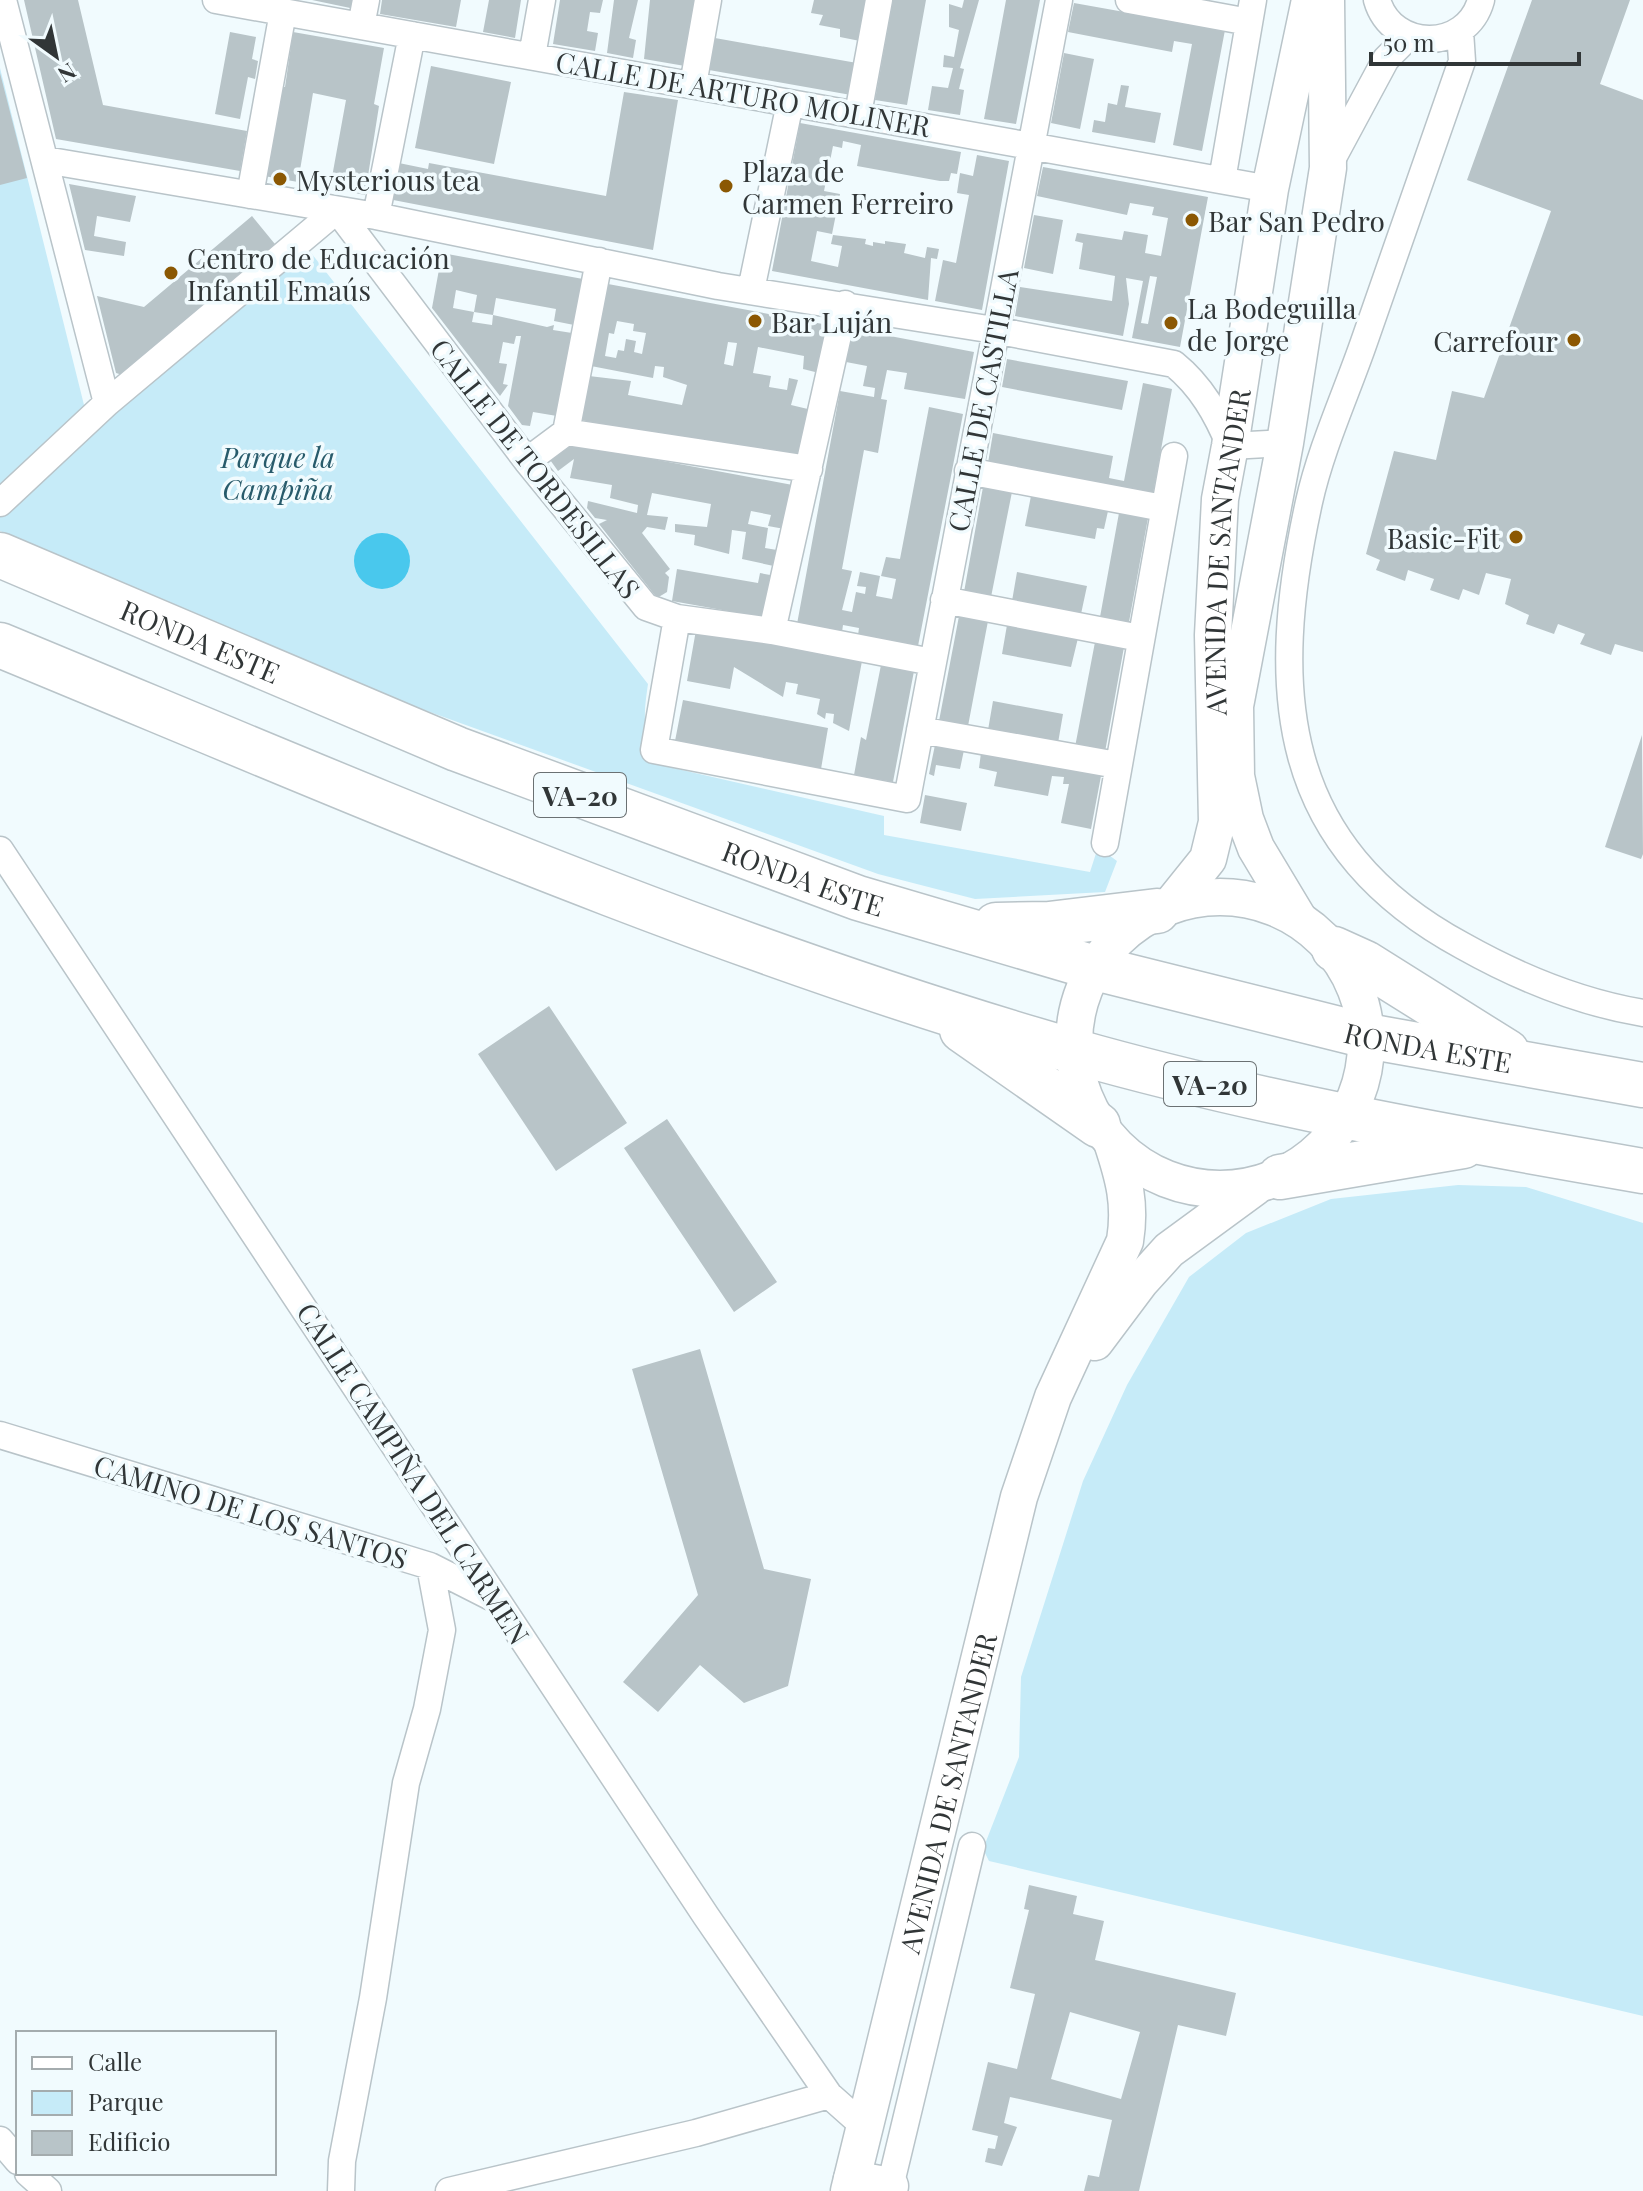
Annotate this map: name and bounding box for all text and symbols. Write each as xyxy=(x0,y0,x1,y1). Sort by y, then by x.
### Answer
north arrow xyxy=(16,16,96,96)
scale bar xyxy=(1371,16,1579,66)
text: 50 m xyxy=(1383,26,1435,58)
street label: CALLE DE ARTURO MOLINER xyxy=(553,42,934,144)
text: N xyxy=(53,57,82,91)
place label: Plaza de Carmen Ferreiro xyxy=(742,152,954,221)
place label: Mysterious tea xyxy=(296,161,480,198)
marker: Mysterious tea xyxy=(271,170,289,188)
marker: Plaza de Carmen Ferreiro xyxy=(717,177,735,195)
place label: Bar San Pedro xyxy=(1208,202,1385,239)
marker: Bar San Pedro xyxy=(1183,211,1201,229)
place label: Centro de Educación Infantil Emaús xyxy=(187,239,450,308)
marker: Centro de Educación Infantil Emaús xyxy=(162,264,180,282)
street label: CALLE DE CASTILLA xyxy=(938,265,1026,534)
place label: La Bodeguilla de Jorge xyxy=(1187,289,1357,358)
place label: Bar Luján xyxy=(771,303,892,340)
marker: Bar Luján xyxy=(746,312,764,330)
marker: La Bodeguilla de Jorge xyxy=(1162,314,1180,332)
place label: Carrefour xyxy=(1433,322,1559,359)
street label: CALLE DE TORDESILLAS xyxy=(423,331,649,605)
marker: Carrefour xyxy=(1565,331,1583,349)
street label: AVENIDA DE SANTANDER xyxy=(1195,385,1257,717)
park label: Parque la Campiña xyxy=(220,438,335,507)
place label: Basic-Fit xyxy=(1387,519,1501,556)
marker: Basic-Fit xyxy=(1507,528,1525,546)
street label: RONDA ESTE xyxy=(115,590,286,690)
road number: VA-20 xyxy=(534,773,626,817)
street label: RONDA ESTE xyxy=(718,831,889,923)
street label: RONDA ESTE xyxy=(1341,1013,1515,1080)
road number: VA-20 xyxy=(1164,1062,1256,1106)
street label: CALLE CAMPIÑA DEL CARMEN xyxy=(289,1295,539,1651)
street label: CAMINO DE LOS SANTOS xyxy=(90,1446,412,1576)
street label: AVENIDA DE SANTANDER xyxy=(889,1628,1004,1958)
legend xyxy=(16,2031,276,2175)
text: Calle xyxy=(88,2045,142,2077)
text: Parque xyxy=(88,2085,164,2117)
text: Edificio xyxy=(88,2125,170,2157)

